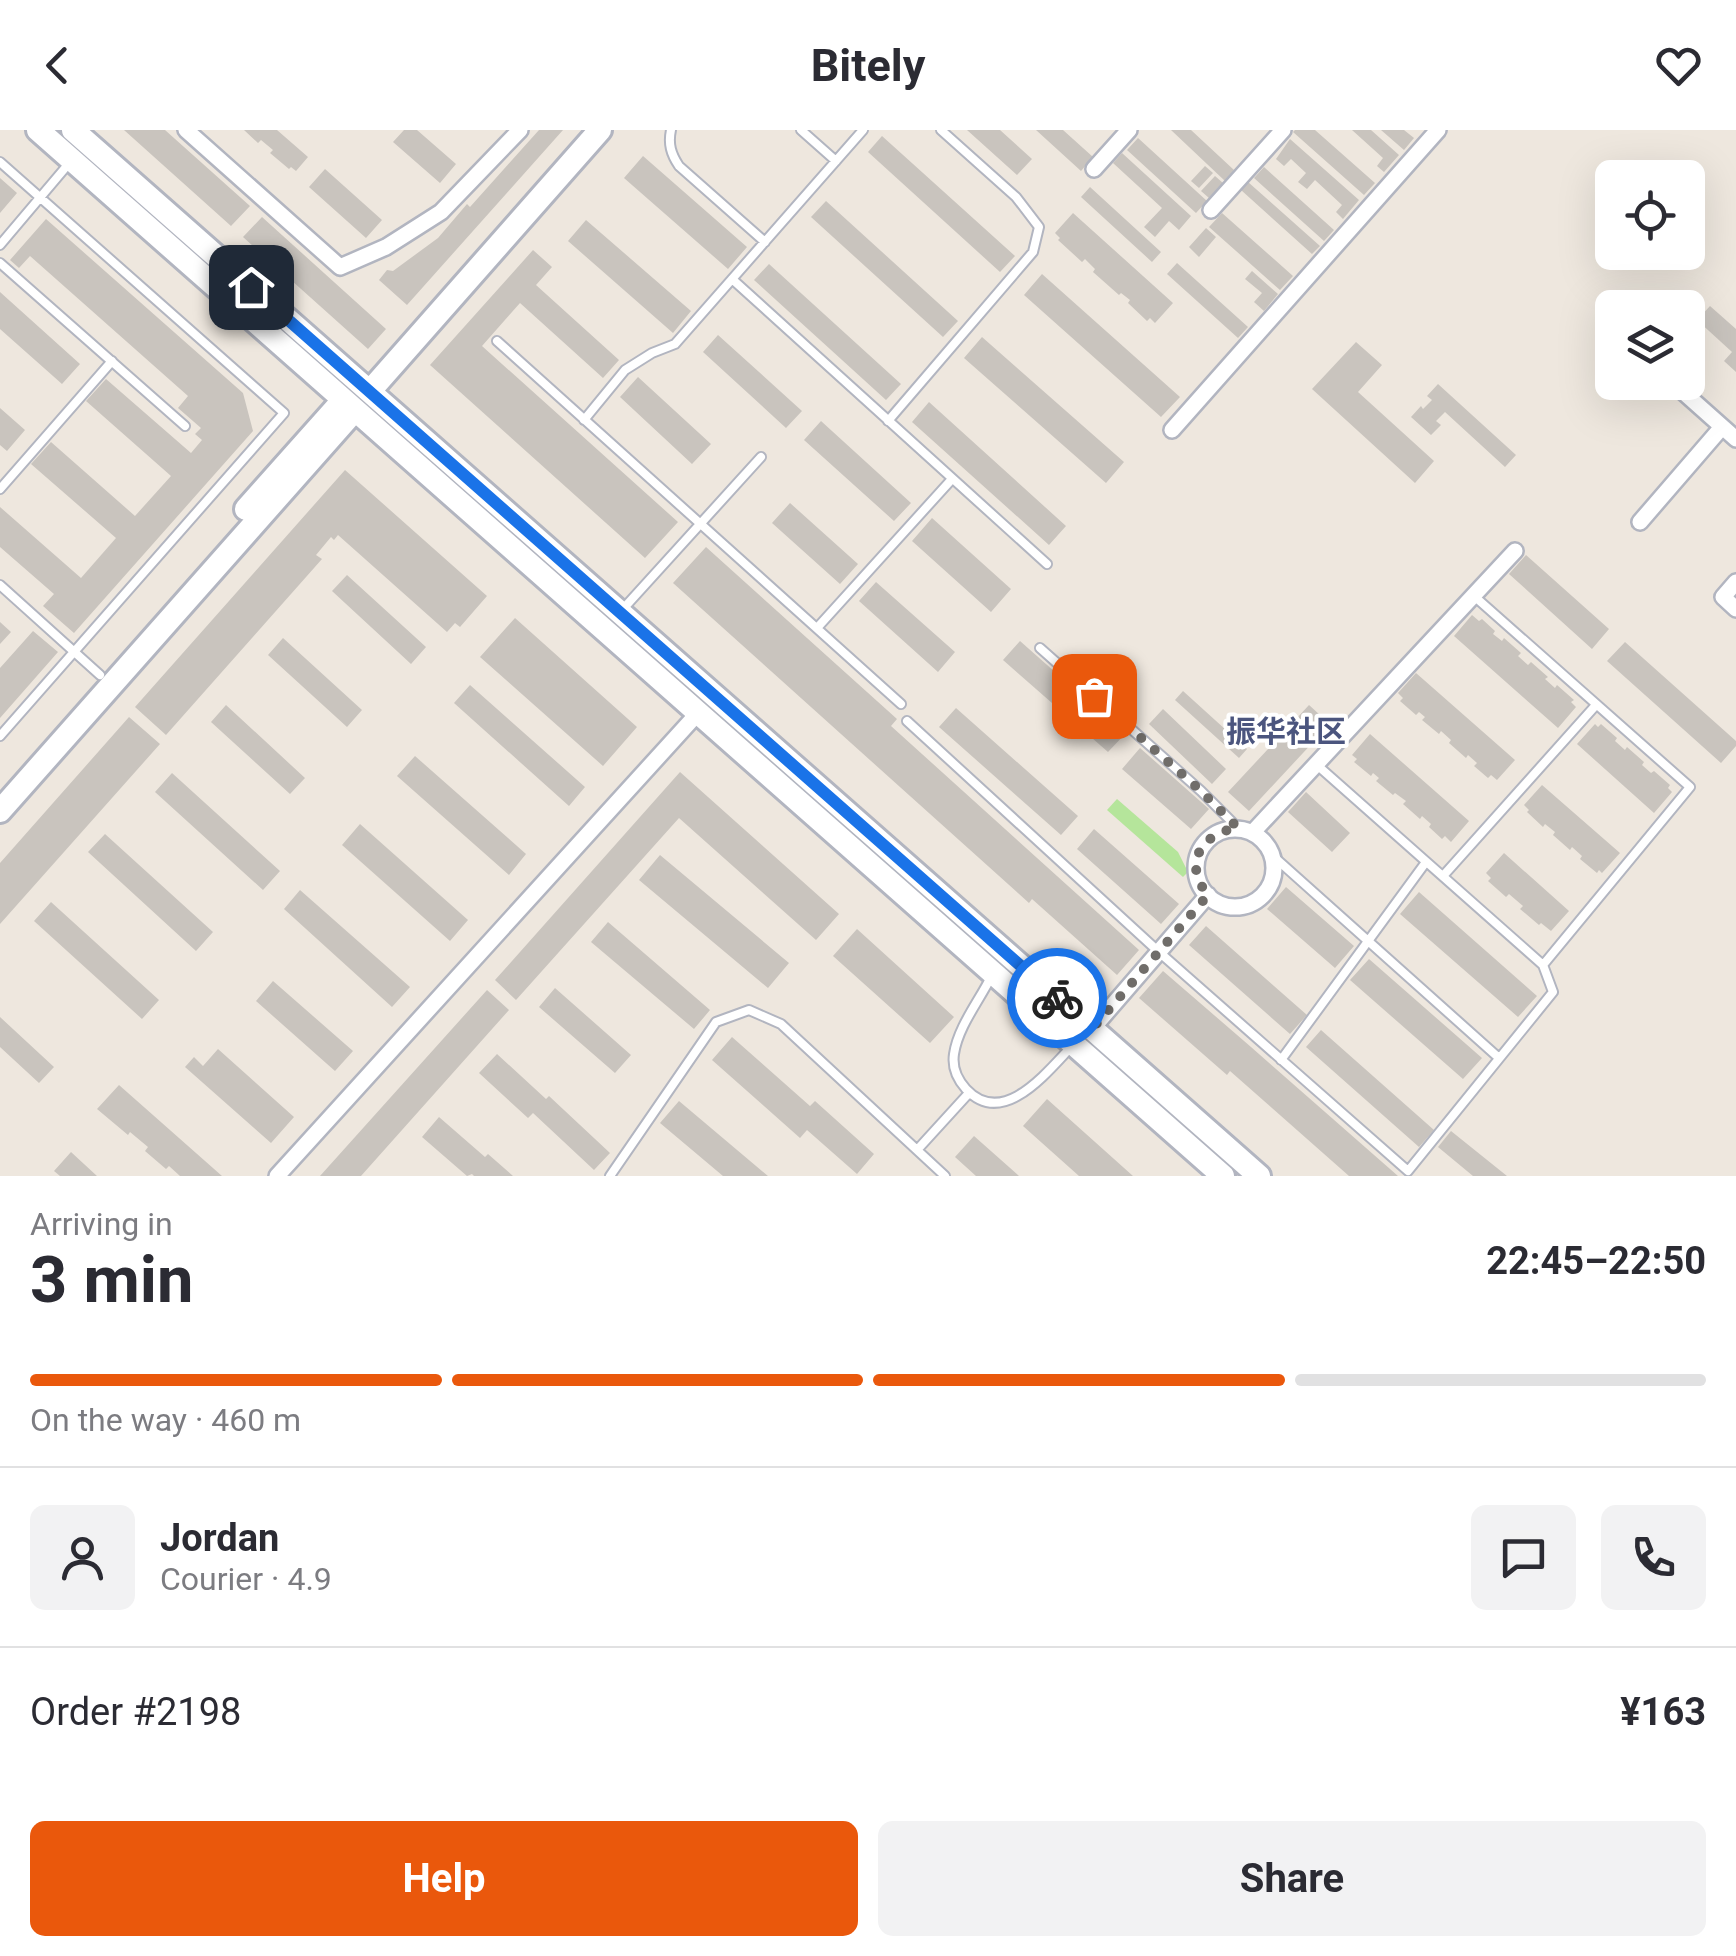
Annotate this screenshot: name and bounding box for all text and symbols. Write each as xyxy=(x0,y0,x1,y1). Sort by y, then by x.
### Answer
icon: back xyxy=(30,38,85,93)
icon: heart xyxy=(1651,38,1706,93)
text: Bitely xyxy=(811,39,925,92)
map controls xyxy=(1595,160,1705,400)
button: locate xyxy=(1595,160,1705,270)
pin xyxy=(209,245,294,330)
icon: home xyxy=(224,260,279,315)
button: layers xyxy=(1595,290,1705,400)
pin xyxy=(1052,654,1137,739)
icon: bag xyxy=(1067,669,1122,724)
district label: 振华社区 xyxy=(1226,714,1346,749)
courier xyxy=(1007,948,1107,1048)
icon: bike xyxy=(1030,971,1085,1026)
text: Arriving in xyxy=(30,1205,173,1243)
text: 22:45–22:50 xyxy=(1486,1239,1706,1283)
text: 3 min xyxy=(30,1242,193,1318)
text: On the way · 460 m xyxy=(30,1401,301,1439)
button: person xyxy=(30,1505,135,1610)
button: chat xyxy=(1471,1505,1576,1610)
button: phone xyxy=(1601,1505,1706,1610)
text: Jordan xyxy=(160,1516,279,1560)
text: Courier · 4.9 xyxy=(160,1560,332,1598)
text: Order #2198 xyxy=(30,1690,241,1734)
text: ¥163 xyxy=(1620,1690,1706,1734)
button: Help xyxy=(30,1821,858,1936)
button: Share xyxy=(878,1821,1706,1936)

